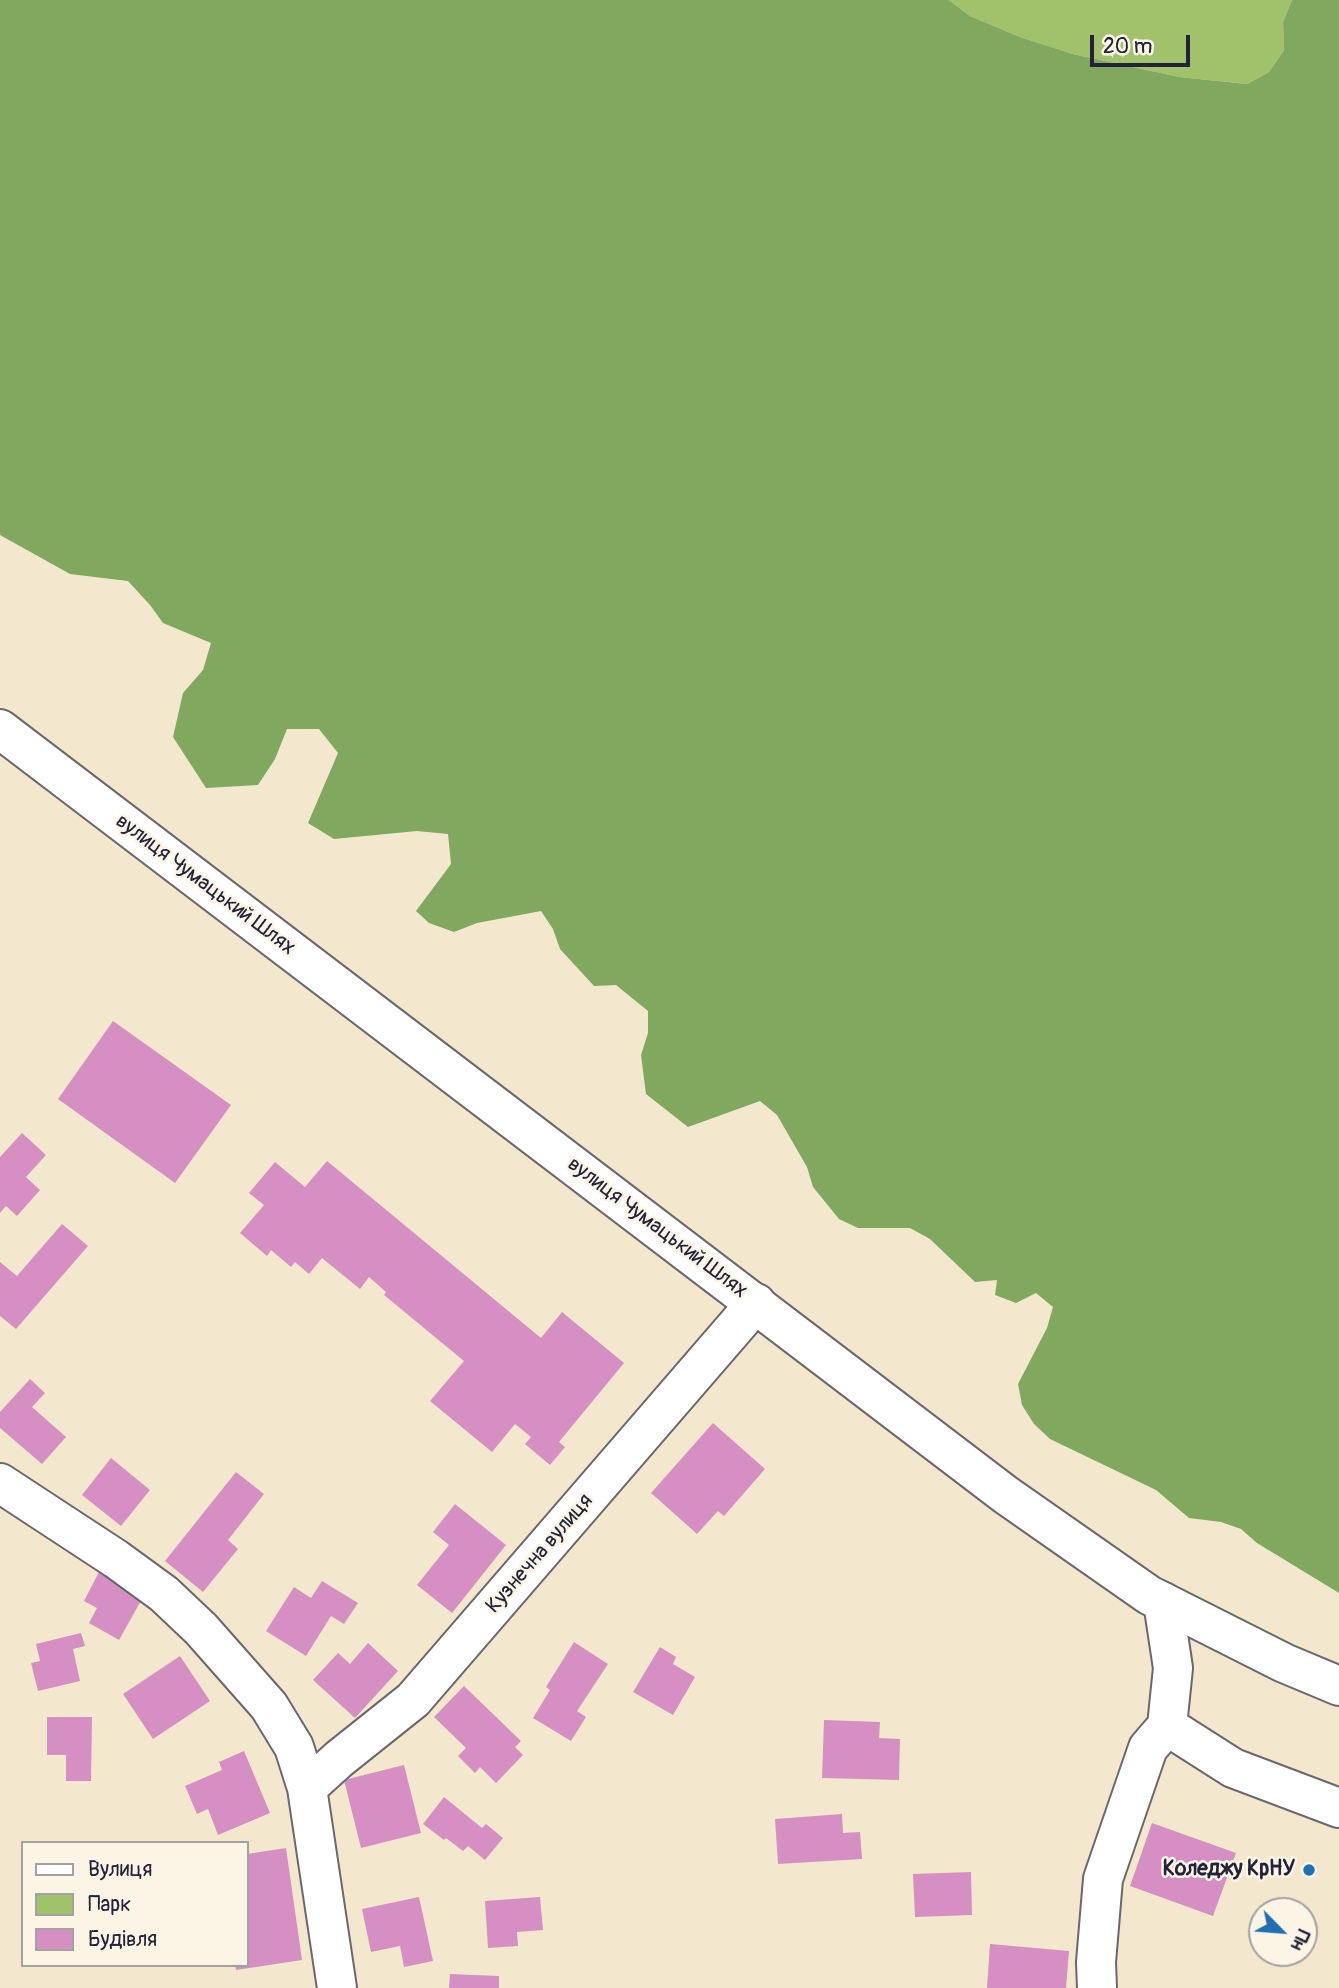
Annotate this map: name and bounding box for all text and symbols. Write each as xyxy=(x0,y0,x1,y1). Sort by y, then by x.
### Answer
scale bar xyxy=(1094,21,1194,65)
text: 20 m xyxy=(1103,33,1152,60)
street label: вулиця Чумацький Шлях xyxy=(110,809,300,961)
street label: вулиця Чумацький Шлях xyxy=(562,1152,752,1304)
street label: Кузнечна вулиця xyxy=(481,1489,599,1619)
legend xyxy=(21,1841,248,1967)
text: Вулиця xyxy=(88,1856,152,1883)
place label: Коледжу КрНУ xyxy=(1163,1857,1295,1883)
marker: Коледжу КрНУ xyxy=(1301,1862,1317,1878)
text: Парк xyxy=(88,1891,131,1918)
north arrow xyxy=(1248,1897,1318,1967)
text: Пн xyxy=(1285,1925,1316,1955)
text: Будівля xyxy=(88,1926,157,1953)

